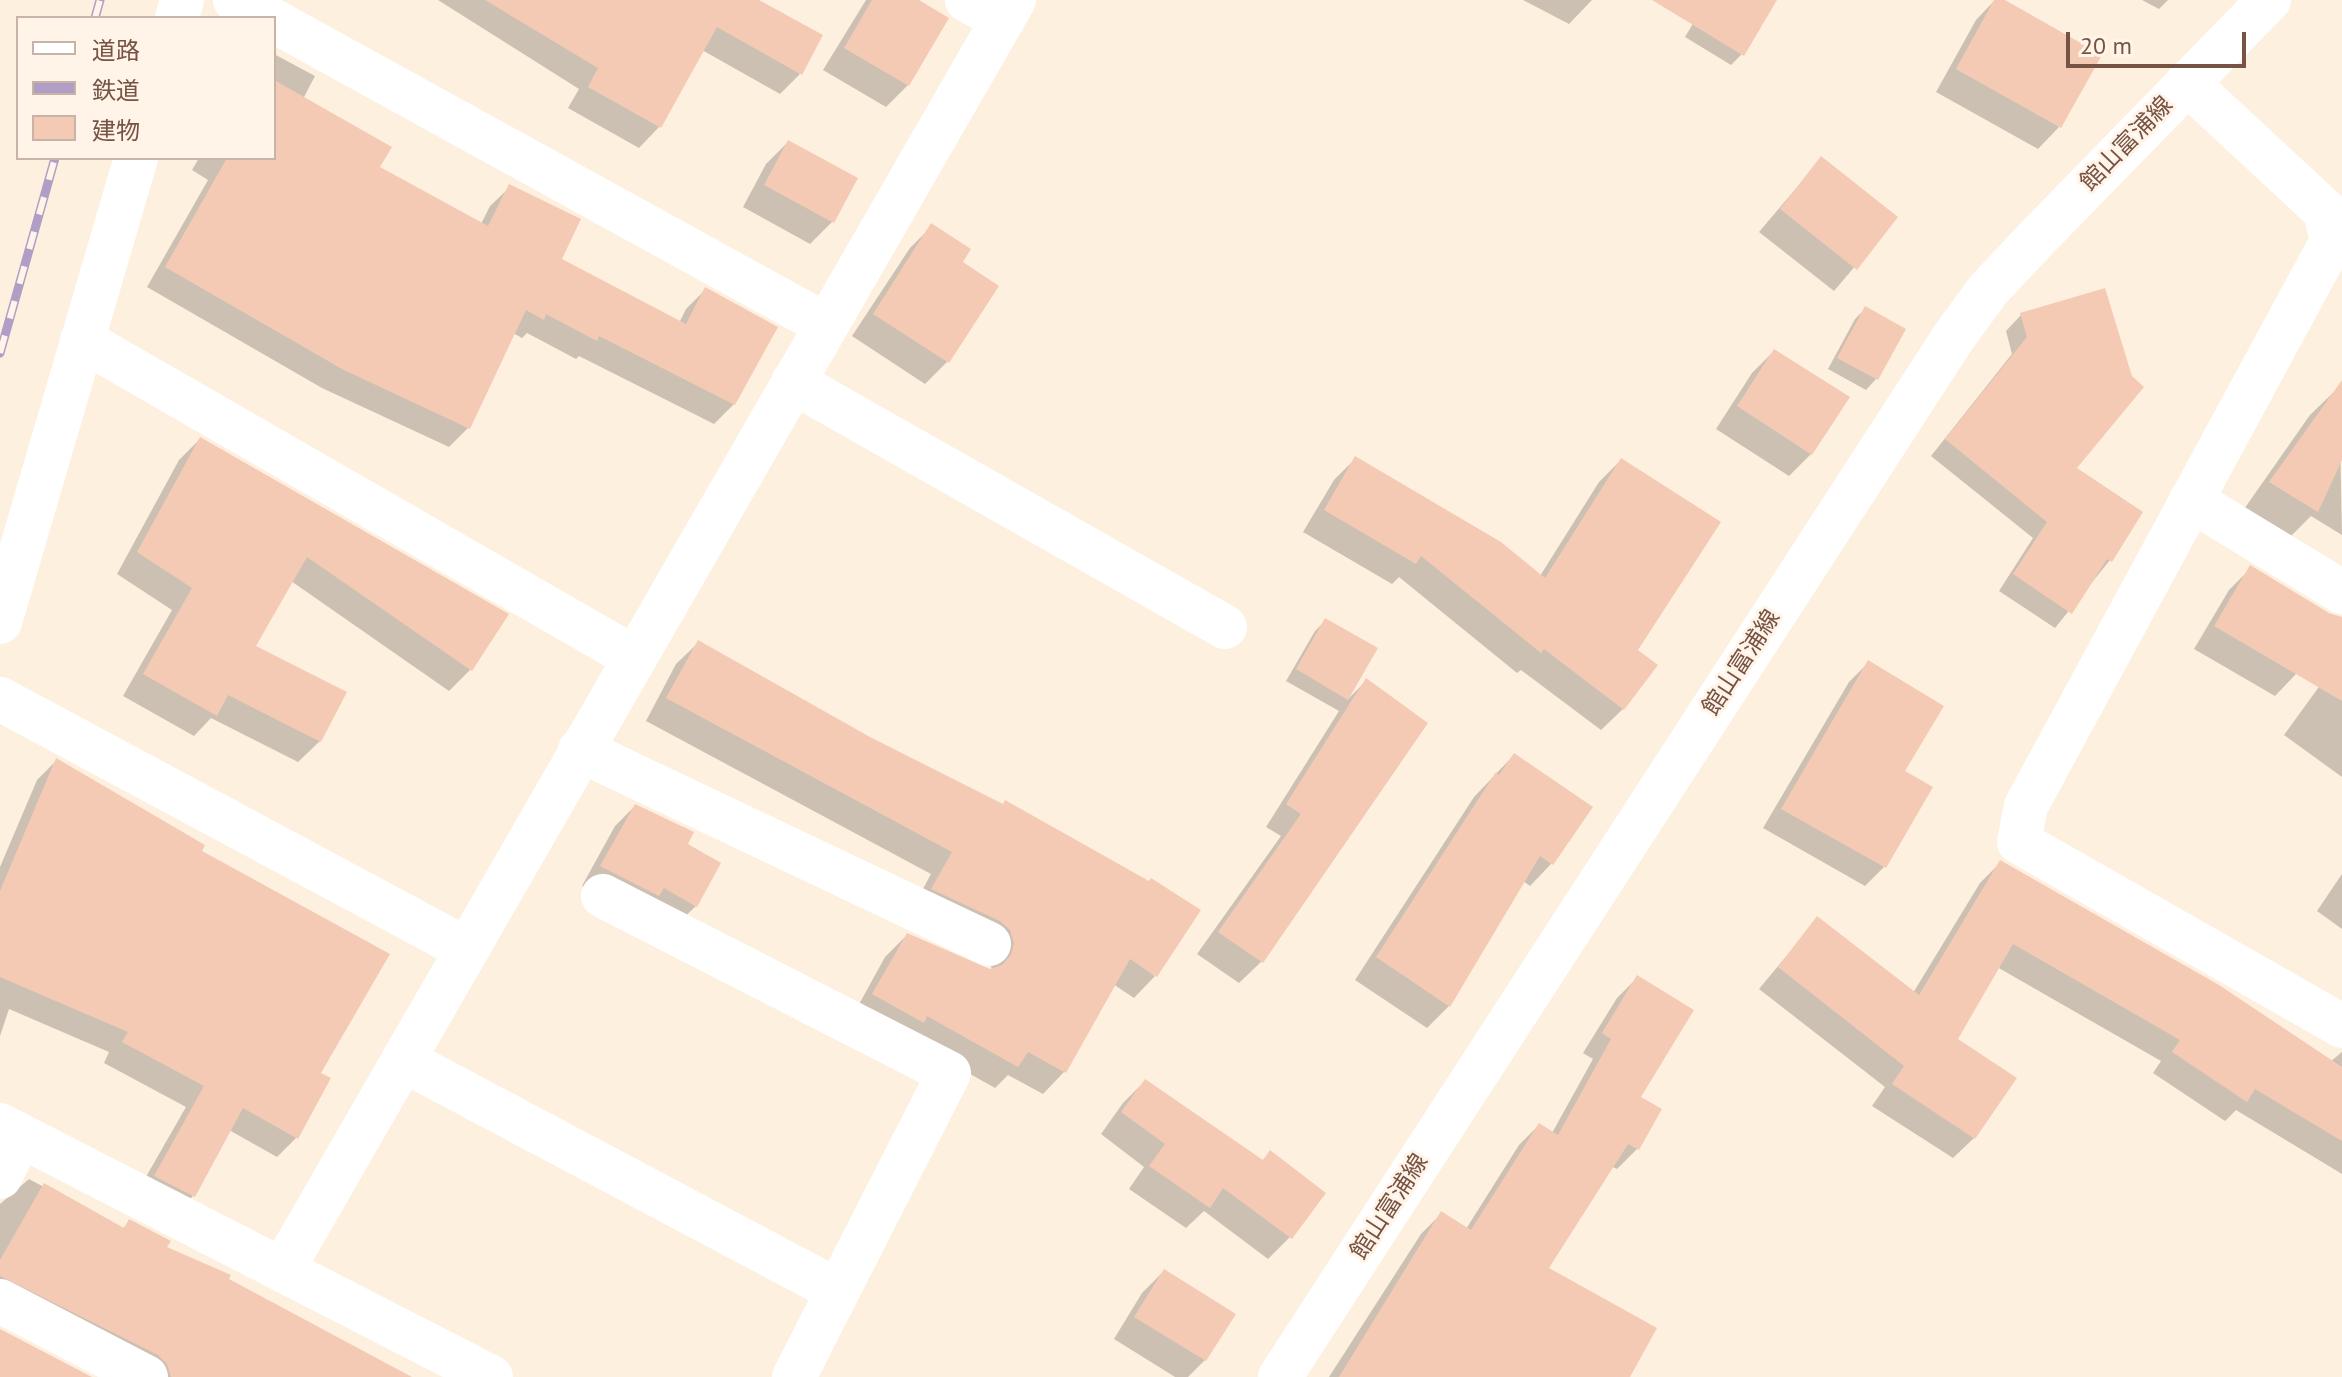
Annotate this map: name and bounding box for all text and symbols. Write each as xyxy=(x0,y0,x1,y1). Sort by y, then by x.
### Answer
legend xyxy=(16,16,276,160)
scale bar xyxy=(2070,16,2250,66)
text: 20 m xyxy=(2080,30,2132,61)
text: 道路 xyxy=(92,35,140,66)
text: 鉄道 xyxy=(92,75,140,106)
street label: 館山富浦線 xyxy=(2075,91,2179,197)
text: 建物 xyxy=(92,115,140,146)
street label: 館山富浦線 xyxy=(1697,605,1787,721)
street label: 館山富浦線 xyxy=(1345,1149,1435,1265)

